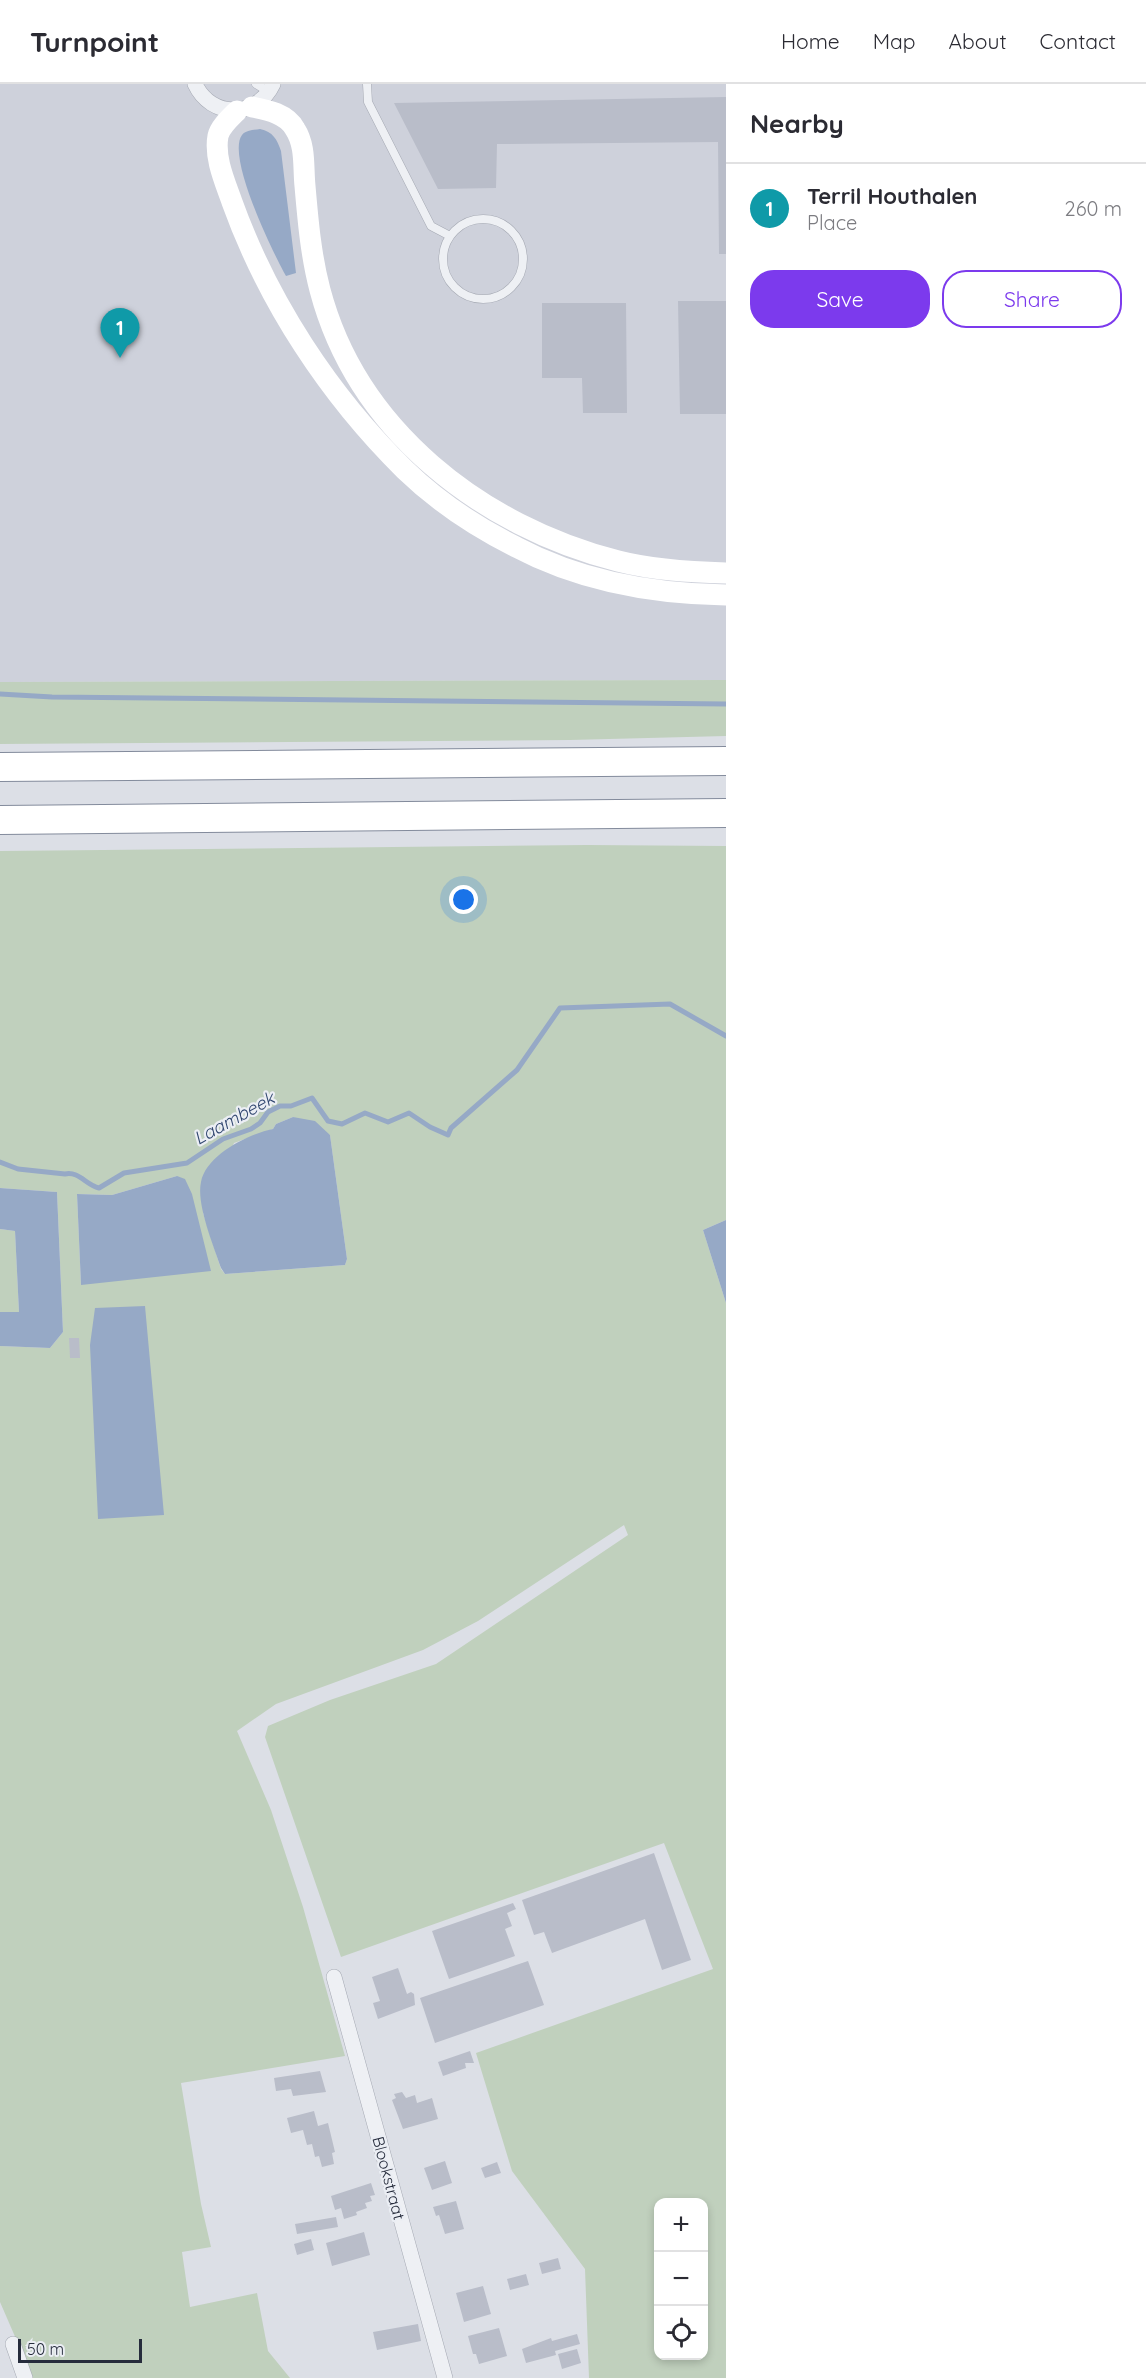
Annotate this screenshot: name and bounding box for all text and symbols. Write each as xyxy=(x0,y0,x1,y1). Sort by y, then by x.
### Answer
text: Turnpoint xyxy=(30,24,159,59)
text: Home xyxy=(781,28,840,54)
text: Map xyxy=(873,28,916,54)
text: About xyxy=(949,28,1007,54)
text: Contact xyxy=(1040,28,1116,54)
text: Nearby xyxy=(750,107,844,140)
text: Terril Houthalen xyxy=(807,182,977,210)
text: 1 xyxy=(766,196,773,221)
text: 260 m xyxy=(1065,196,1122,221)
text: Place xyxy=(807,210,857,235)
button: Save xyxy=(750,270,930,328)
button: Share xyxy=(942,270,1122,328)
pin: 1 xyxy=(100,308,140,358)
your location xyxy=(449,885,478,914)
water label: Laambeek xyxy=(190,1086,280,1150)
street label: Blookstraat xyxy=(368,2134,410,2222)
map controls xyxy=(654,2198,708,2360)
button: + xyxy=(654,2198,708,2252)
button: − xyxy=(654,2252,708,2306)
button: locate xyxy=(654,2306,708,2360)
scale bar xyxy=(18,2336,142,2364)
text: 50 m xyxy=(27,2339,64,2359)

